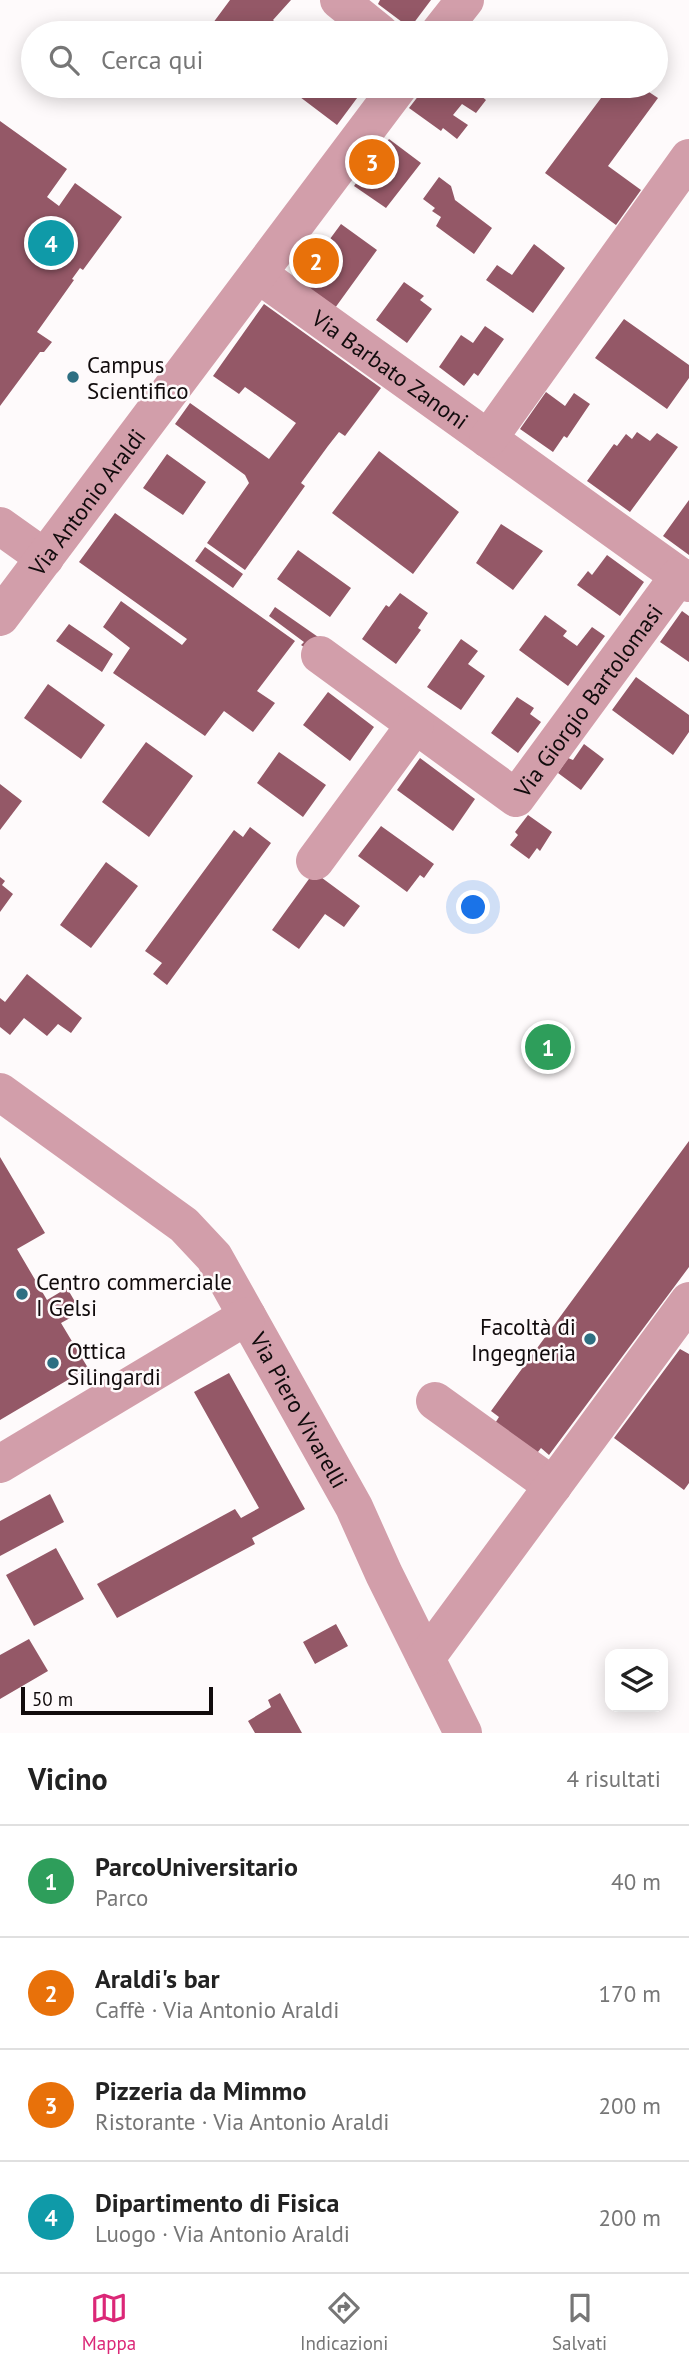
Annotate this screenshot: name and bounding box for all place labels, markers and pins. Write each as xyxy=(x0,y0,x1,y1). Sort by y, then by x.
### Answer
pin: 3 xyxy=(349,136,395,188)
pin: 4 xyxy=(28,217,74,269)
pin: 2 xyxy=(293,235,339,287)
place label: Campus Scientifico xyxy=(87,350,189,405)
marker: Campus Scientifico xyxy=(65,369,81,385)
pin: 1 xyxy=(525,1021,571,1073)
place label: Centro commerciale I Gelsi xyxy=(36,1267,232,1322)
marker: Centro commerciale I Gelsi xyxy=(14,1286,30,1302)
place label: Facoltà di Ingegneria xyxy=(471,1312,576,1367)
marker: Facoltà di Ingegneria xyxy=(582,1331,598,1347)
place label: Ottica Silingardi xyxy=(67,1336,161,1391)
marker: Ottica Silingardi xyxy=(45,1355,61,1371)

